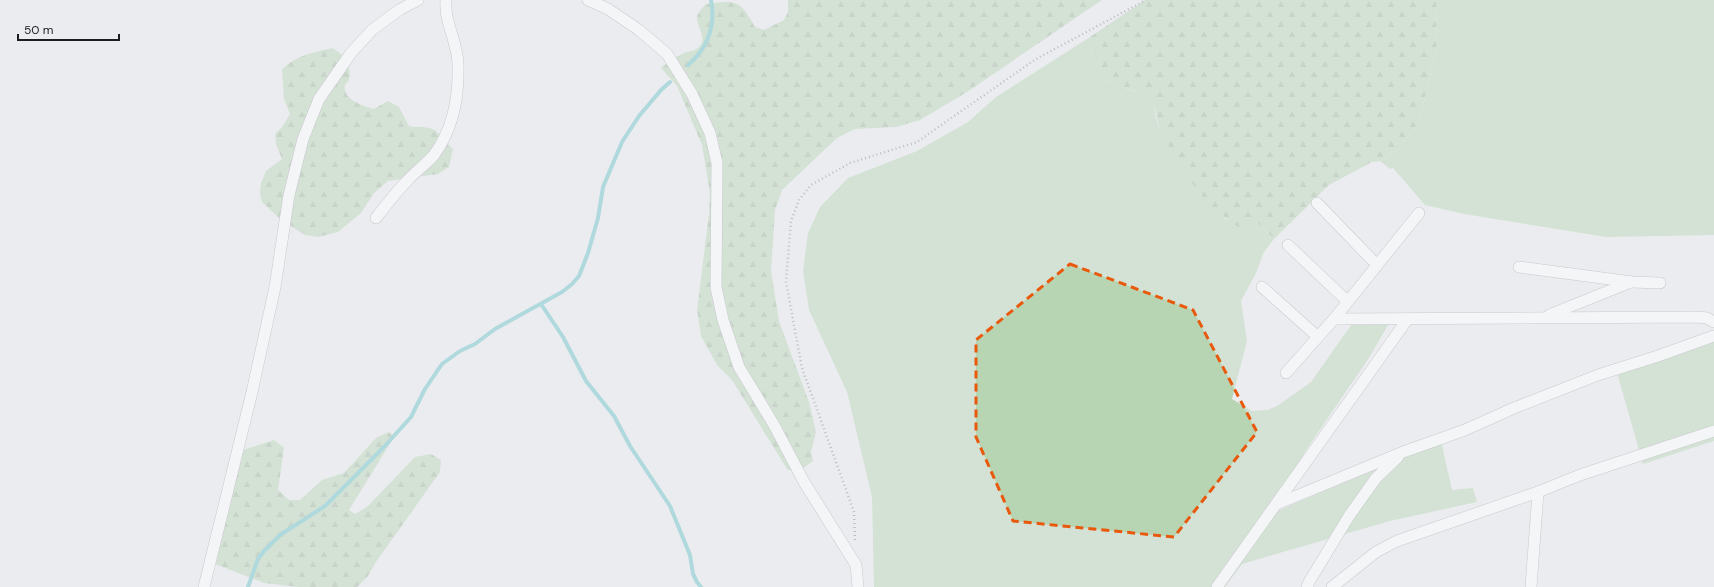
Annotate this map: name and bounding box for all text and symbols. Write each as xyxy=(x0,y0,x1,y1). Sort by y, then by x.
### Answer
scale bar xyxy=(18,16,119,42)
text: 50 m xyxy=(24,22,53,38)

